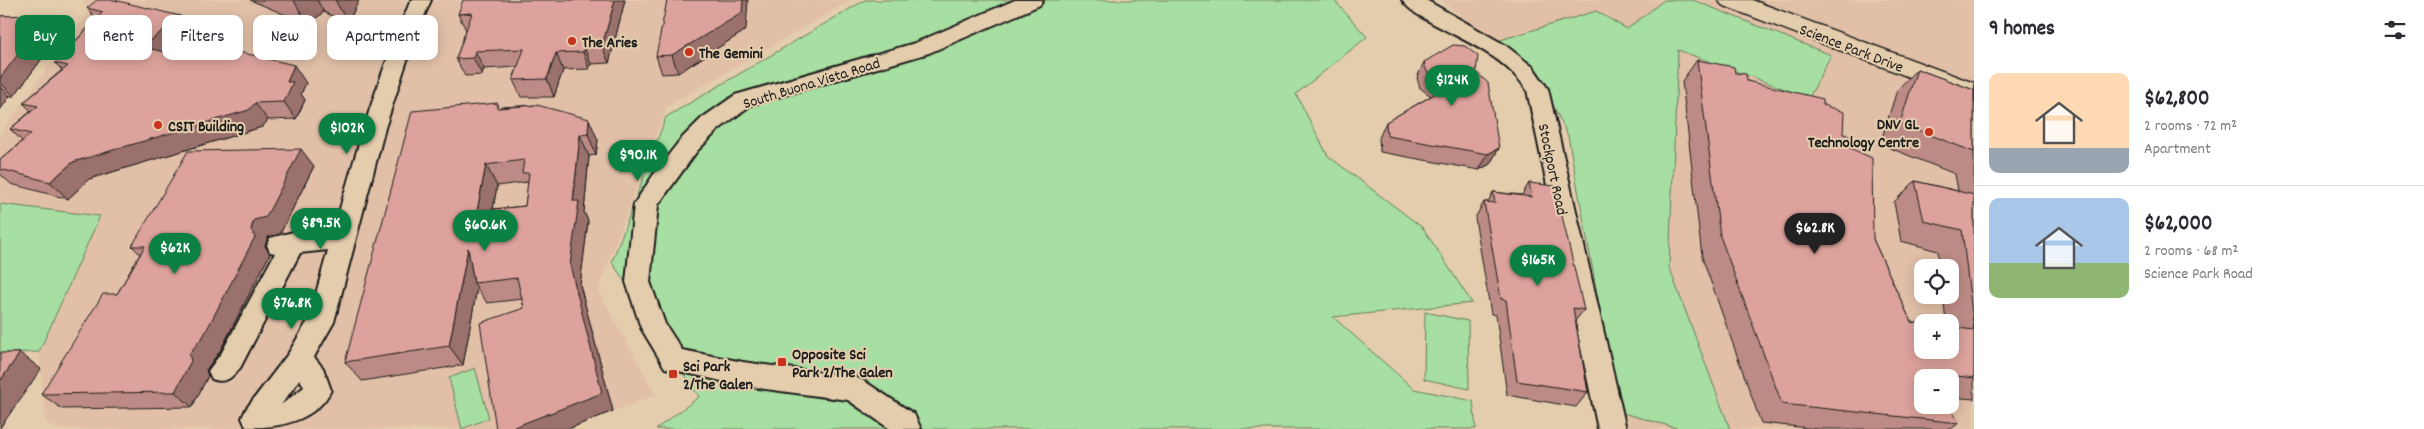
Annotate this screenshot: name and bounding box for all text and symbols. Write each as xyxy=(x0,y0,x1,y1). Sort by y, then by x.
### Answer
chip: Buy xyxy=(15,15,75,60)
chip: Rent xyxy=(85,15,152,60)
chip: Filters xyxy=(162,15,243,60)
chip: New xyxy=(253,15,317,60)
chip: Apartment xyxy=(327,15,438,60)
text: 9 homes xyxy=(1989,15,2055,45)
icon: filters xyxy=(2381,16,2409,44)
street label: Science Park Drive xyxy=(1796,19,1906,80)
place label: The Aries xyxy=(582,32,638,55)
marker: The Aries xyxy=(566,35,578,47)
place label: The Gemini xyxy=(699,43,763,66)
marker: The Gemini xyxy=(683,46,695,58)
street label: South Buona Vista Road xyxy=(740,53,883,116)
pin: $124K xyxy=(1417,64,1487,107)
text: $124K xyxy=(1436,69,1468,92)
text: $62,800 xyxy=(2144,85,2209,115)
icon: home xyxy=(2029,93,2089,153)
pin: $102K xyxy=(312,112,382,155)
place label: DNV GL Technology Centre xyxy=(1808,114,1919,155)
text: 2 rooms · 72 m² xyxy=(2144,115,2237,138)
place label: CSIT Building xyxy=(168,116,244,139)
text: $102K xyxy=(330,117,364,140)
marker: CSIT Building xyxy=(152,119,164,131)
street label: Stockport Road xyxy=(1531,122,1572,217)
marker: DNV GL Technology Centre xyxy=(1923,126,1935,138)
text: Apartment xyxy=(2144,138,2211,161)
pin: $90.1K xyxy=(597,140,679,182)
text: $90.1K xyxy=(619,144,657,167)
pin: $89.5K xyxy=(280,208,362,250)
pin: $60.6K xyxy=(444,210,526,252)
text: $62,000 xyxy=(2144,210,2212,240)
text: $89.5K xyxy=(301,212,341,235)
pin: $62.8K xyxy=(1774,212,1856,255)
text: $60.6K xyxy=(464,214,506,237)
text: $62.8K xyxy=(1795,217,1835,240)
icon: home xyxy=(2029,218,2089,278)
pin: $62K xyxy=(145,232,205,275)
text: $62K xyxy=(160,237,190,260)
text: 2 rooms · 68 m² xyxy=(2144,240,2238,263)
pin: $165K xyxy=(1503,244,1573,287)
text: $165K xyxy=(1521,249,1555,272)
map controls xyxy=(1914,259,1959,414)
button: locate xyxy=(1914,259,1959,304)
text: Science Park Road xyxy=(2144,263,2253,286)
pin: $76.8K xyxy=(251,288,333,330)
text: $76.8K xyxy=(273,292,311,315)
button: + xyxy=(1914,314,1959,359)
place label: Opposite Sci Park 2/The Galen xyxy=(792,344,893,385)
place label: Sci Park 2/The Galen xyxy=(683,356,753,397)
marker: Opposite Sci Park 2/The Galen xyxy=(776,356,788,368)
marker: Sci Park 2/The Galen xyxy=(667,368,679,380)
button: − xyxy=(1914,369,1959,414)

